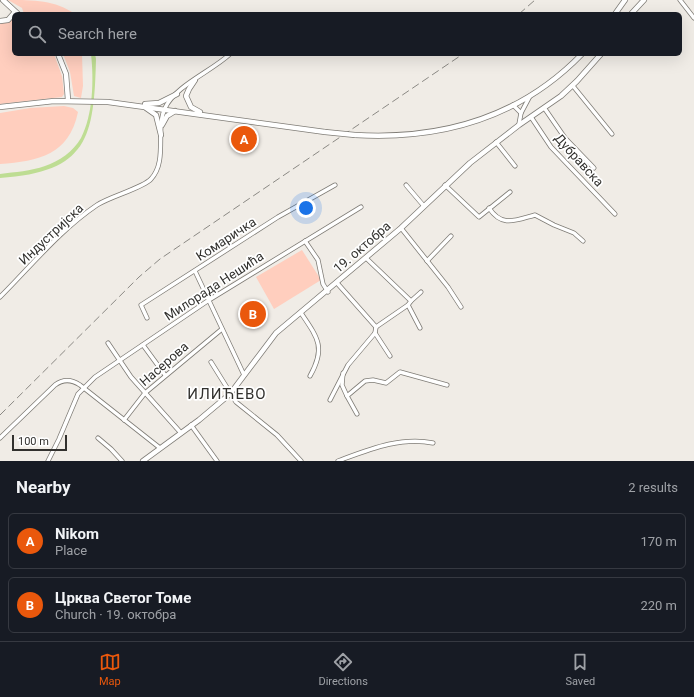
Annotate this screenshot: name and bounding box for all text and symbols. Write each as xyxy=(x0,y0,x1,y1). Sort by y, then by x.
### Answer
search box xyxy=(12,12,682,56)
icon: search xyxy=(26,23,48,45)
text: Search here xyxy=(58,25,137,43)
pin: A xyxy=(231,124,257,154)
street label: Дубравска xyxy=(551,131,607,189)
your location xyxy=(296,198,316,218)
street label: Индустријска xyxy=(16,200,86,268)
street label: Комаричка xyxy=(193,214,259,264)
street label: 19. октобра xyxy=(330,218,394,276)
street label: Милорада Нешића xyxy=(162,248,266,324)
pin: B xyxy=(240,299,266,329)
street label: Насерова xyxy=(137,339,191,389)
district label: ИЛИЋЕВО xyxy=(187,385,267,403)
scale bar xyxy=(12,433,67,452)
text: 100 m xyxy=(18,435,49,448)
text: Nearby xyxy=(16,477,71,497)
text: 2 results xyxy=(628,480,678,495)
text: Nikom xyxy=(55,525,99,543)
text: A xyxy=(26,534,34,549)
text: 170 m xyxy=(640,534,677,549)
text: Place xyxy=(55,543,87,558)
text: Црква Светог Томе xyxy=(55,589,191,607)
text: B xyxy=(26,598,34,613)
text: 220 m xyxy=(640,598,677,613)
text: Church · 19. октобра xyxy=(55,607,176,622)
tab: Map xyxy=(99,651,121,688)
tab: Directions xyxy=(318,651,368,688)
tab: Saved xyxy=(565,651,595,688)

